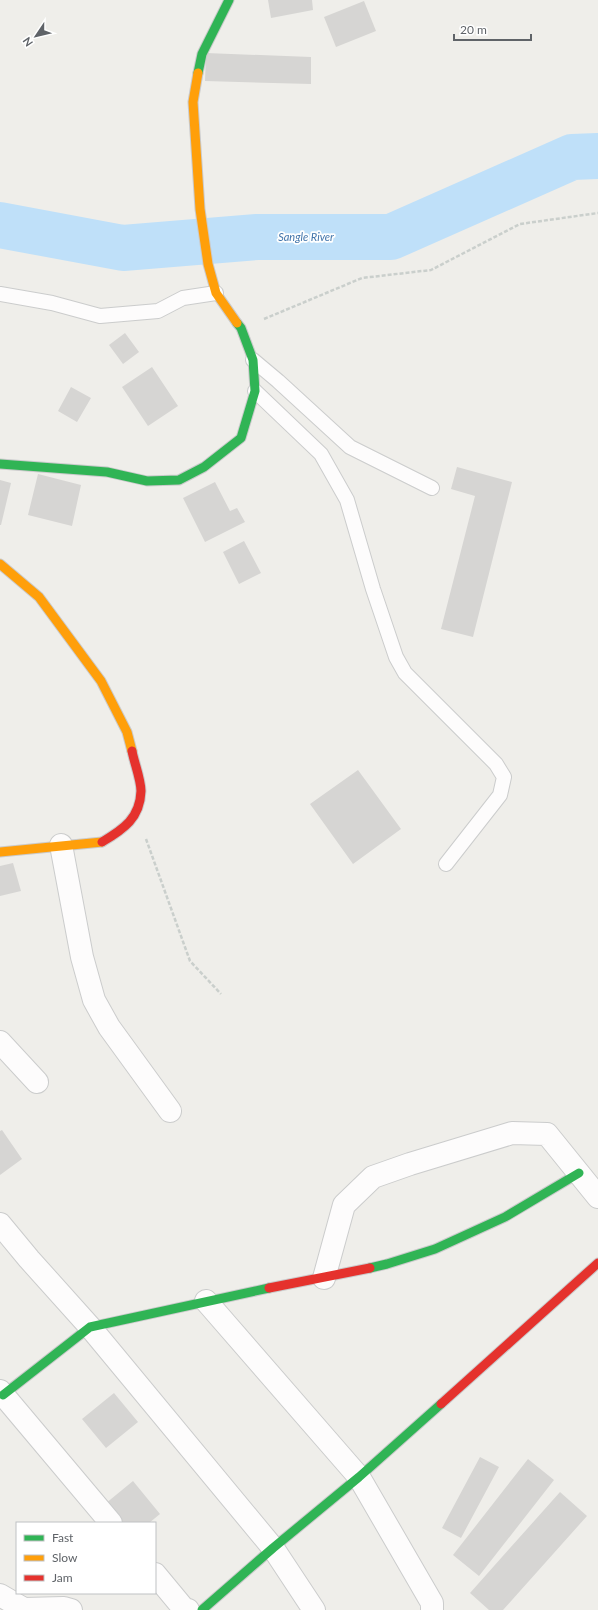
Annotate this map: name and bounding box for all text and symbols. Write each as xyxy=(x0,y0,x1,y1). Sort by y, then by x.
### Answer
north arrow xyxy=(16,16,56,56)
scale bar xyxy=(454,16,531,42)
text: 20 m xyxy=(460,22,487,37)
text: N xyxy=(20,35,35,49)
water label: Sangle River xyxy=(278,230,334,243)
legend xyxy=(16,1522,156,1594)
text: Fast xyxy=(52,1530,74,1545)
text: Slow xyxy=(52,1550,78,1565)
text: Jam xyxy=(52,1570,73,1585)

